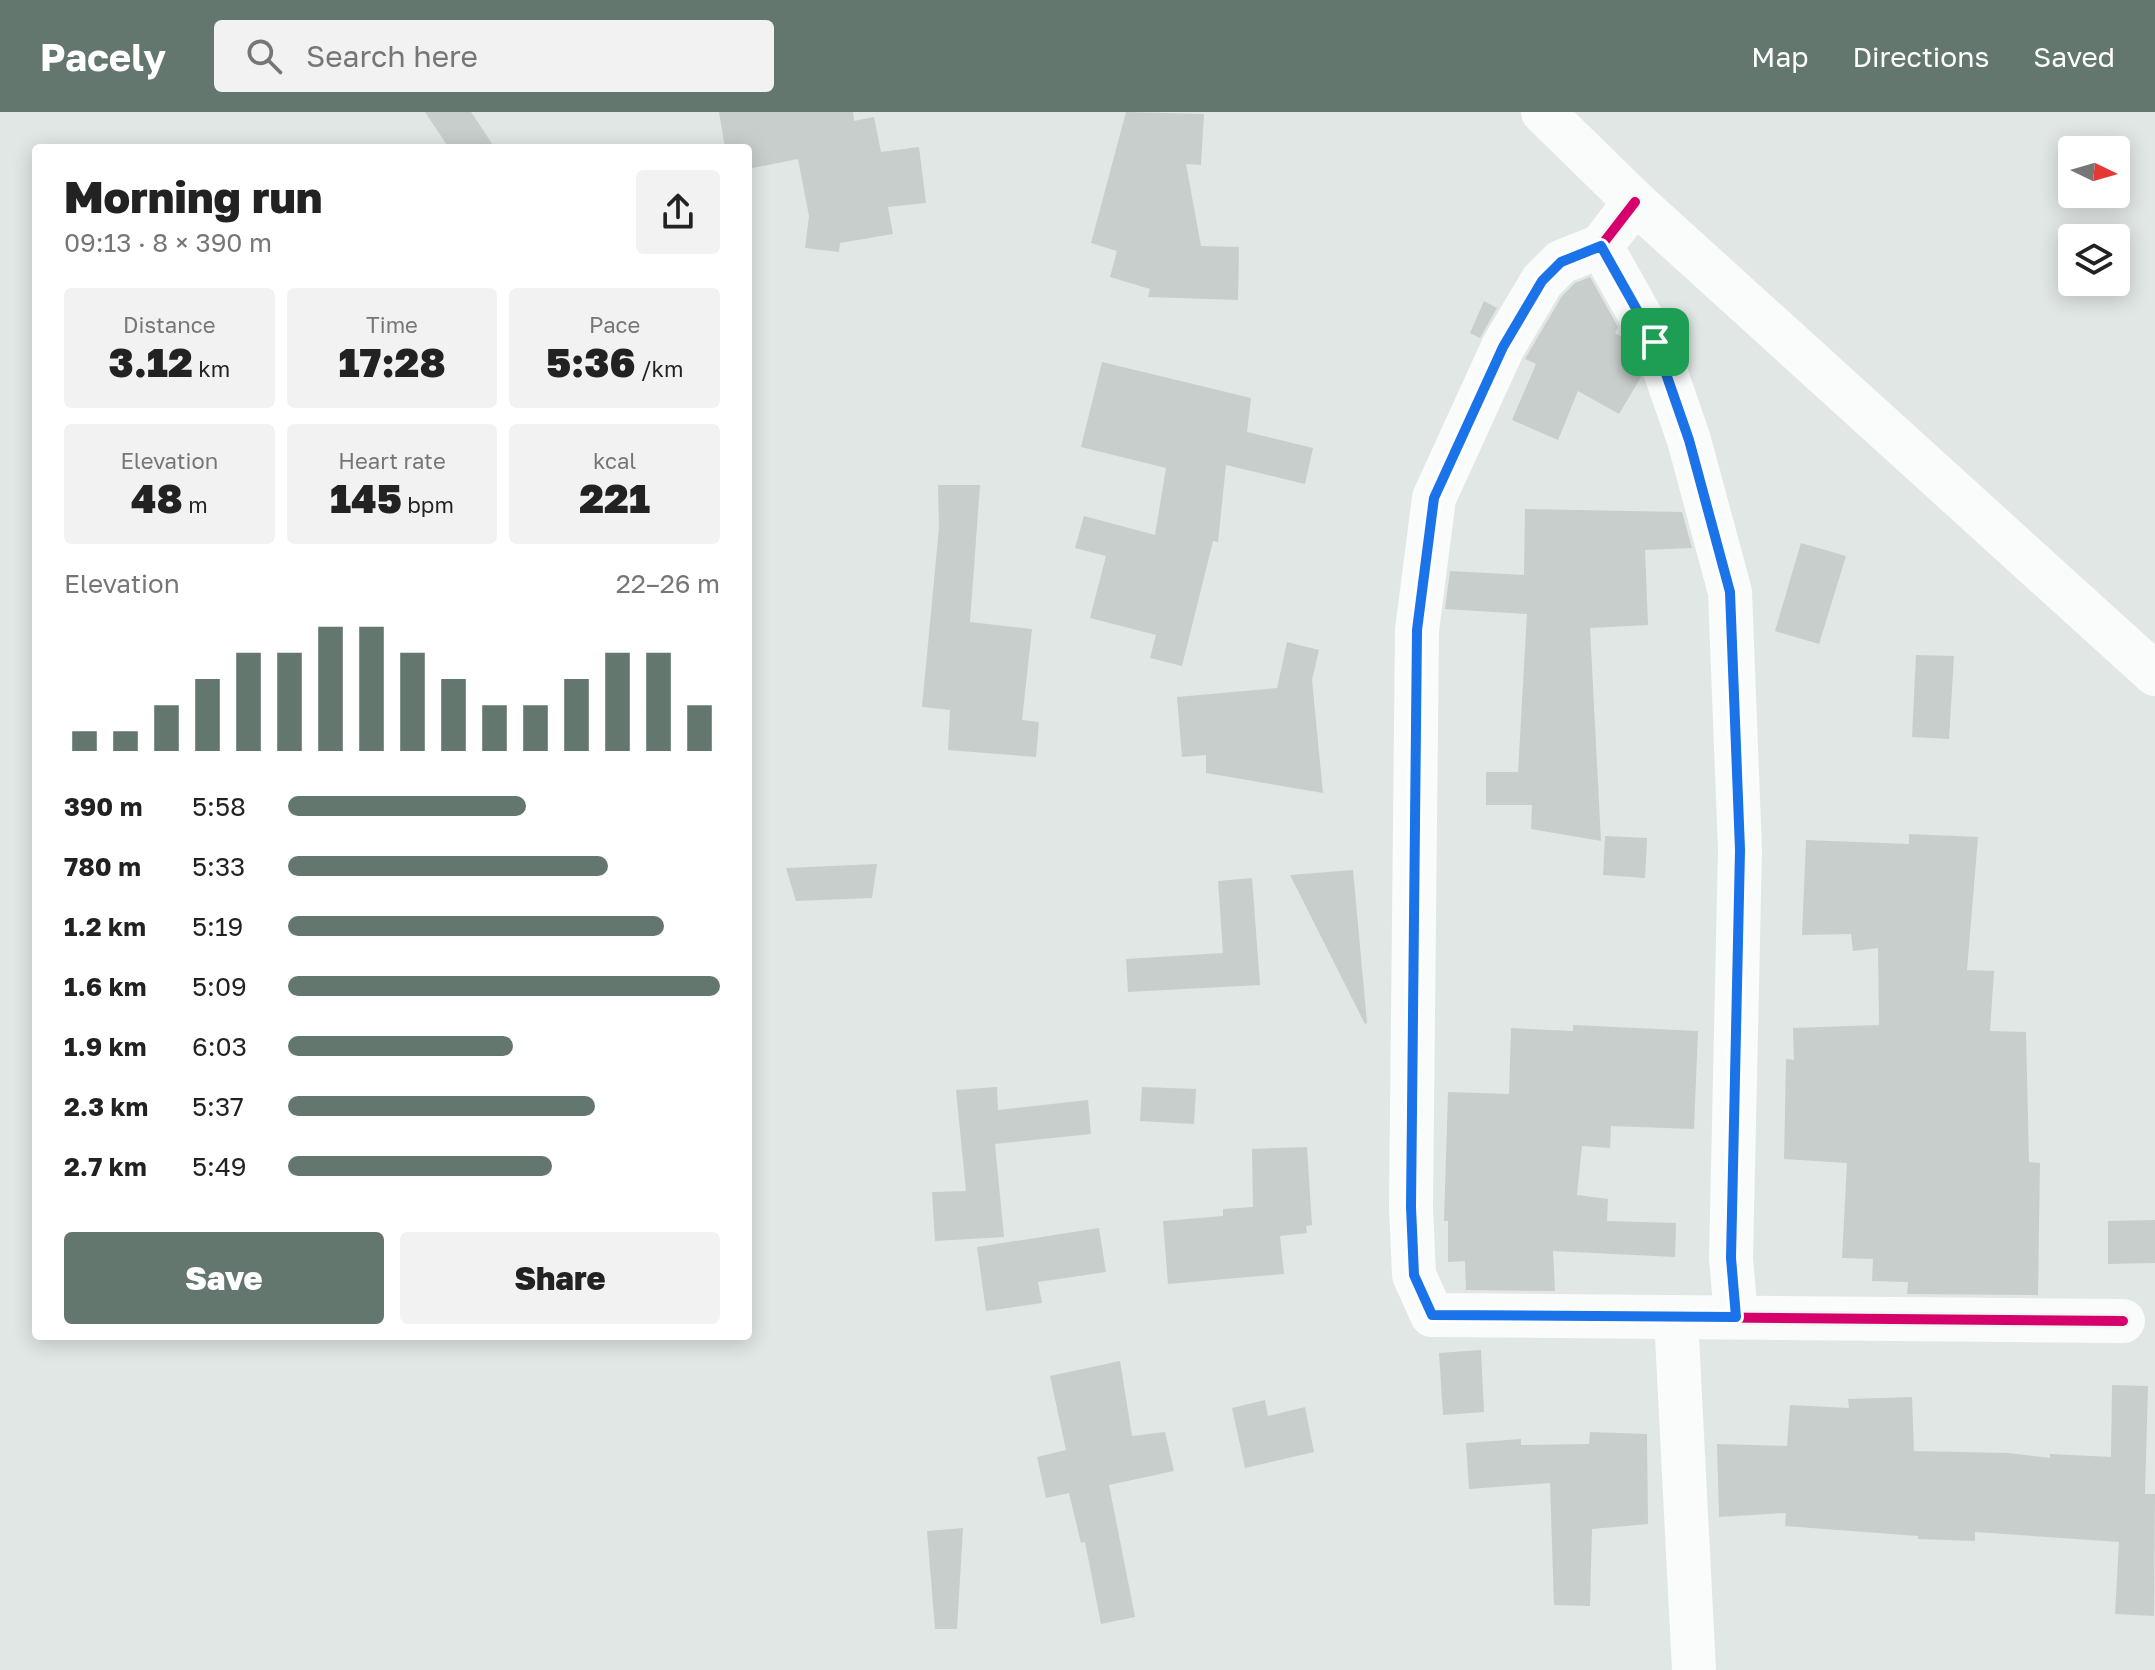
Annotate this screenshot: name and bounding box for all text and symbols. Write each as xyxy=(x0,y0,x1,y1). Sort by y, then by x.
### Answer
search box xyxy=(214,20,774,92)
text: Pacely xyxy=(40,34,166,79)
icon: search xyxy=(242,34,286,78)
text: Search here xyxy=(306,38,478,74)
text: Map xyxy=(1751,40,1808,73)
text: Directions xyxy=(1852,40,1989,73)
text: Saved xyxy=(2033,40,2115,73)
north arrow xyxy=(2058,136,2130,208)
map controls xyxy=(2058,136,2130,296)
text: Morning run xyxy=(64,170,322,223)
button: share xyxy=(636,170,720,254)
button: layers xyxy=(2058,224,2130,296)
text: 09:13 · 8 × 390 m xyxy=(64,227,272,258)
pin xyxy=(1621,308,1689,376)
text: Distance xyxy=(123,311,216,338)
text: Time xyxy=(366,311,418,338)
text: Pace xyxy=(589,311,640,338)
icon: arrive xyxy=(1633,320,1677,364)
text: 3.12 xyxy=(108,338,193,386)
text: 17:28 xyxy=(338,338,446,386)
text: 5:36 xyxy=(546,338,635,386)
text: km xyxy=(193,355,230,382)
text: /km xyxy=(635,355,683,382)
text: Elevation xyxy=(120,447,218,474)
text: Heart rate xyxy=(338,447,446,474)
text: kcal xyxy=(593,447,636,474)
text: 48 xyxy=(131,474,183,522)
text: 145 xyxy=(330,474,402,522)
text: 221 xyxy=(579,474,650,522)
text: m xyxy=(183,491,208,518)
text: bpm xyxy=(402,491,454,518)
text: Elevation xyxy=(64,568,180,599)
text: 22–26 m xyxy=(616,568,720,599)
text: 390 m xyxy=(64,791,143,822)
text: 5:58 xyxy=(192,791,246,822)
text: 780 m xyxy=(64,851,141,882)
text: 5:33 xyxy=(192,851,245,882)
text: 1.2 km xyxy=(64,911,146,942)
text: 5:19 xyxy=(192,911,243,942)
text: 1.6 km xyxy=(64,971,147,1002)
text: 5:09 xyxy=(192,971,247,1002)
text: 1.9 km xyxy=(64,1031,147,1062)
text: 6:03 xyxy=(192,1031,247,1062)
text: 2.3 km xyxy=(64,1091,148,1122)
text: 5:37 xyxy=(192,1091,244,1122)
text: 2.7 km xyxy=(64,1151,147,1182)
text: 5:49 xyxy=(192,1151,246,1182)
button: Save xyxy=(64,1232,384,1324)
button: Share xyxy=(400,1232,720,1324)

